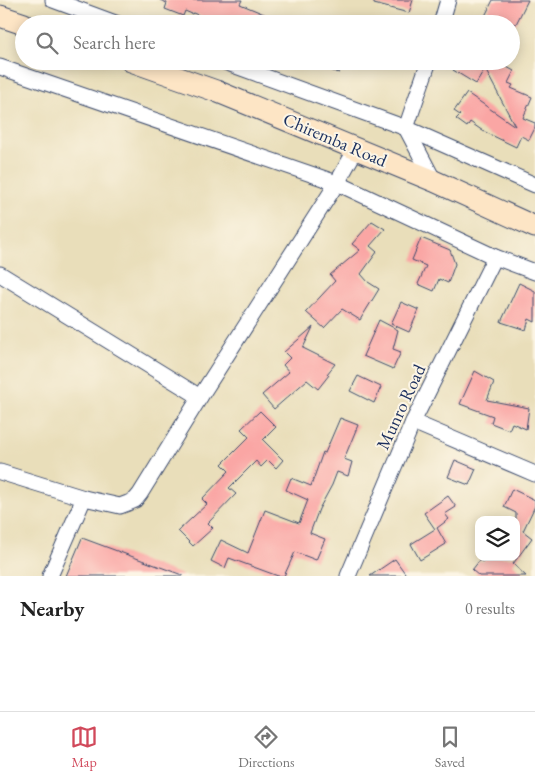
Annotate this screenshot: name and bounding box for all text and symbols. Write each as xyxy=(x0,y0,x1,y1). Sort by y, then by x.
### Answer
search box xyxy=(15,15,520,70)
icon: search xyxy=(33,29,61,57)
text: Search here xyxy=(73,30,155,55)
street label: Chiremba Road xyxy=(280,107,392,172)
street label: Munro Road xyxy=(371,360,431,453)
map controls xyxy=(475,516,520,561)
button: layers xyxy=(475,516,520,561)
text: Nearby xyxy=(20,595,84,622)
text: 0 results xyxy=(465,598,515,619)
tab: Map xyxy=(70,723,98,771)
tab: Directions xyxy=(238,723,295,771)
tab: Saved xyxy=(435,723,465,771)

